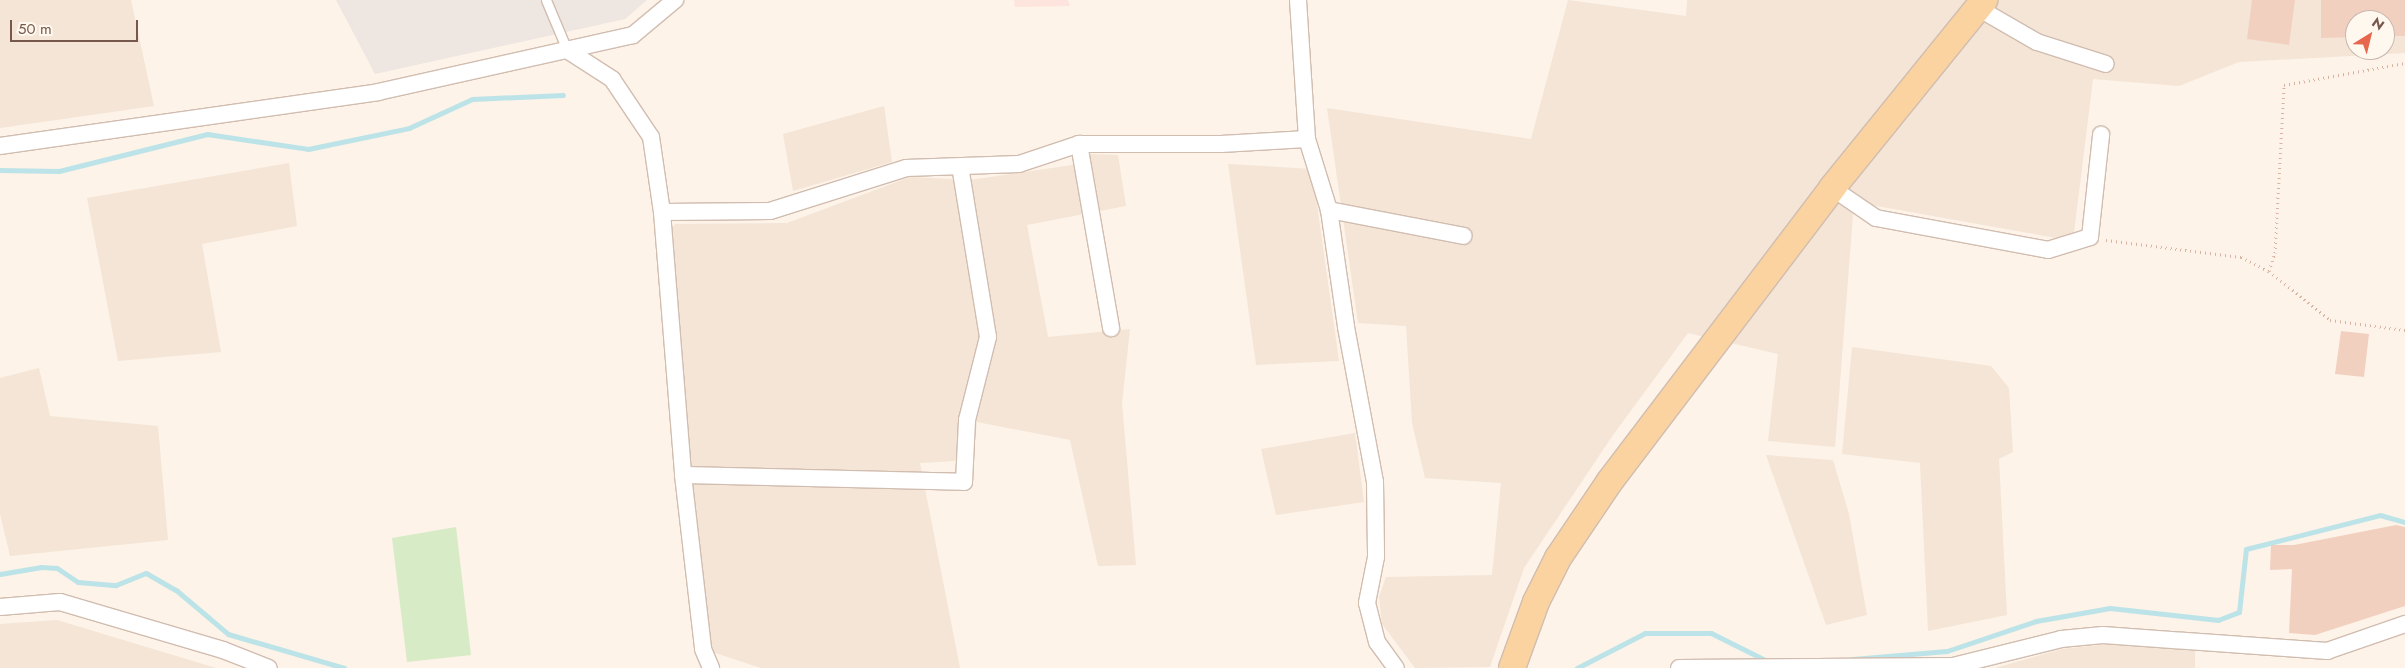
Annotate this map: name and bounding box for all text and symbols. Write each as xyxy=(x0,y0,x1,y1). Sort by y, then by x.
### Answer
scale bar xyxy=(12,10,140,42)
north arrow xyxy=(2345,10,2395,60)
text: N xyxy=(2368,12,2389,35)
text: 50 m xyxy=(18,18,52,40)

